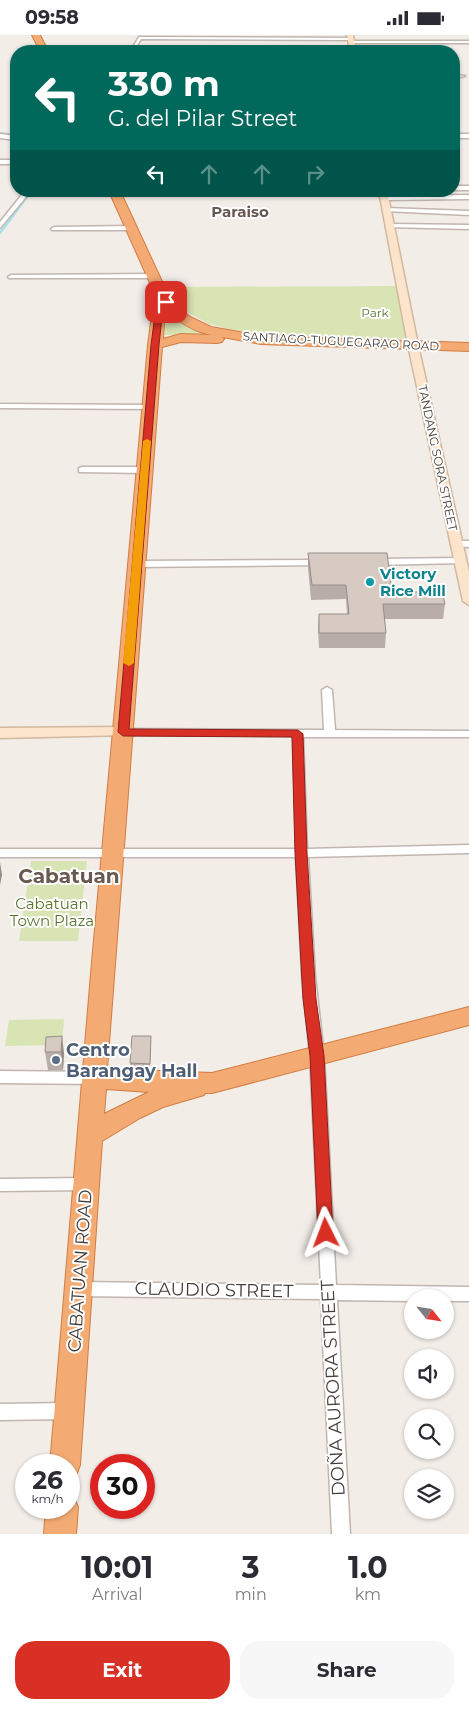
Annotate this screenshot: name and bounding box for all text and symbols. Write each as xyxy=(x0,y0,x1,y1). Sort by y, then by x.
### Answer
text: 09:58 xyxy=(25,6,79,29)
text: 330 m xyxy=(108,62,220,105)
icon: left xyxy=(25,65,90,130)
text: G. del Pilar Street xyxy=(108,105,297,132)
icon: left xyxy=(142,160,170,188)
icon: ahead xyxy=(195,160,223,188)
icon: ahead xyxy=(248,160,276,188)
icon: right xyxy=(301,160,329,188)
district label: Paraiso xyxy=(211,202,269,221)
pin xyxy=(145,281,187,323)
icon: arrive xyxy=(152,288,180,316)
park label: Park xyxy=(361,305,390,320)
street label: SANTIAGO-TUGUEGARAO ROAD xyxy=(242,328,440,354)
street label: TANDANG SORA STREET xyxy=(415,384,461,533)
place label: Victory Rice Mill xyxy=(379,564,446,600)
marker: Victory Rice Mill xyxy=(364,576,376,588)
district label: Cabatuan xyxy=(18,864,120,888)
park label: Cabatuan Town Plaza xyxy=(10,894,94,930)
place label: Centro Barangay Hall xyxy=(66,1039,197,1082)
marker: Centro Barangay Hall xyxy=(50,1054,62,1066)
street label: CABATUAN ROAD xyxy=(63,1189,97,1353)
position arrow xyxy=(299,1206,351,1258)
street label: CLAUDIO STREET xyxy=(134,1278,294,1302)
street label: DOÑA AURORA STREET xyxy=(316,1279,350,1497)
north arrow xyxy=(404,1289,454,1339)
map controls xyxy=(404,1289,454,1519)
button: sound xyxy=(404,1349,454,1399)
button: search xyxy=(404,1409,454,1459)
speed limit sign: 30 xyxy=(90,1454,155,1519)
text: 26 xyxy=(32,1465,63,1495)
button: layers xyxy=(404,1469,454,1519)
text: km/h xyxy=(31,1491,64,1506)
text: 10:01 xyxy=(81,1549,153,1586)
text: 3 xyxy=(242,1549,260,1586)
text: 1.0 xyxy=(348,1549,388,1586)
text: Arrival xyxy=(92,1585,143,1604)
text: min xyxy=(235,1585,267,1604)
text: km xyxy=(355,1585,381,1604)
button: Exit xyxy=(15,1641,230,1699)
button: Share xyxy=(240,1641,454,1699)

